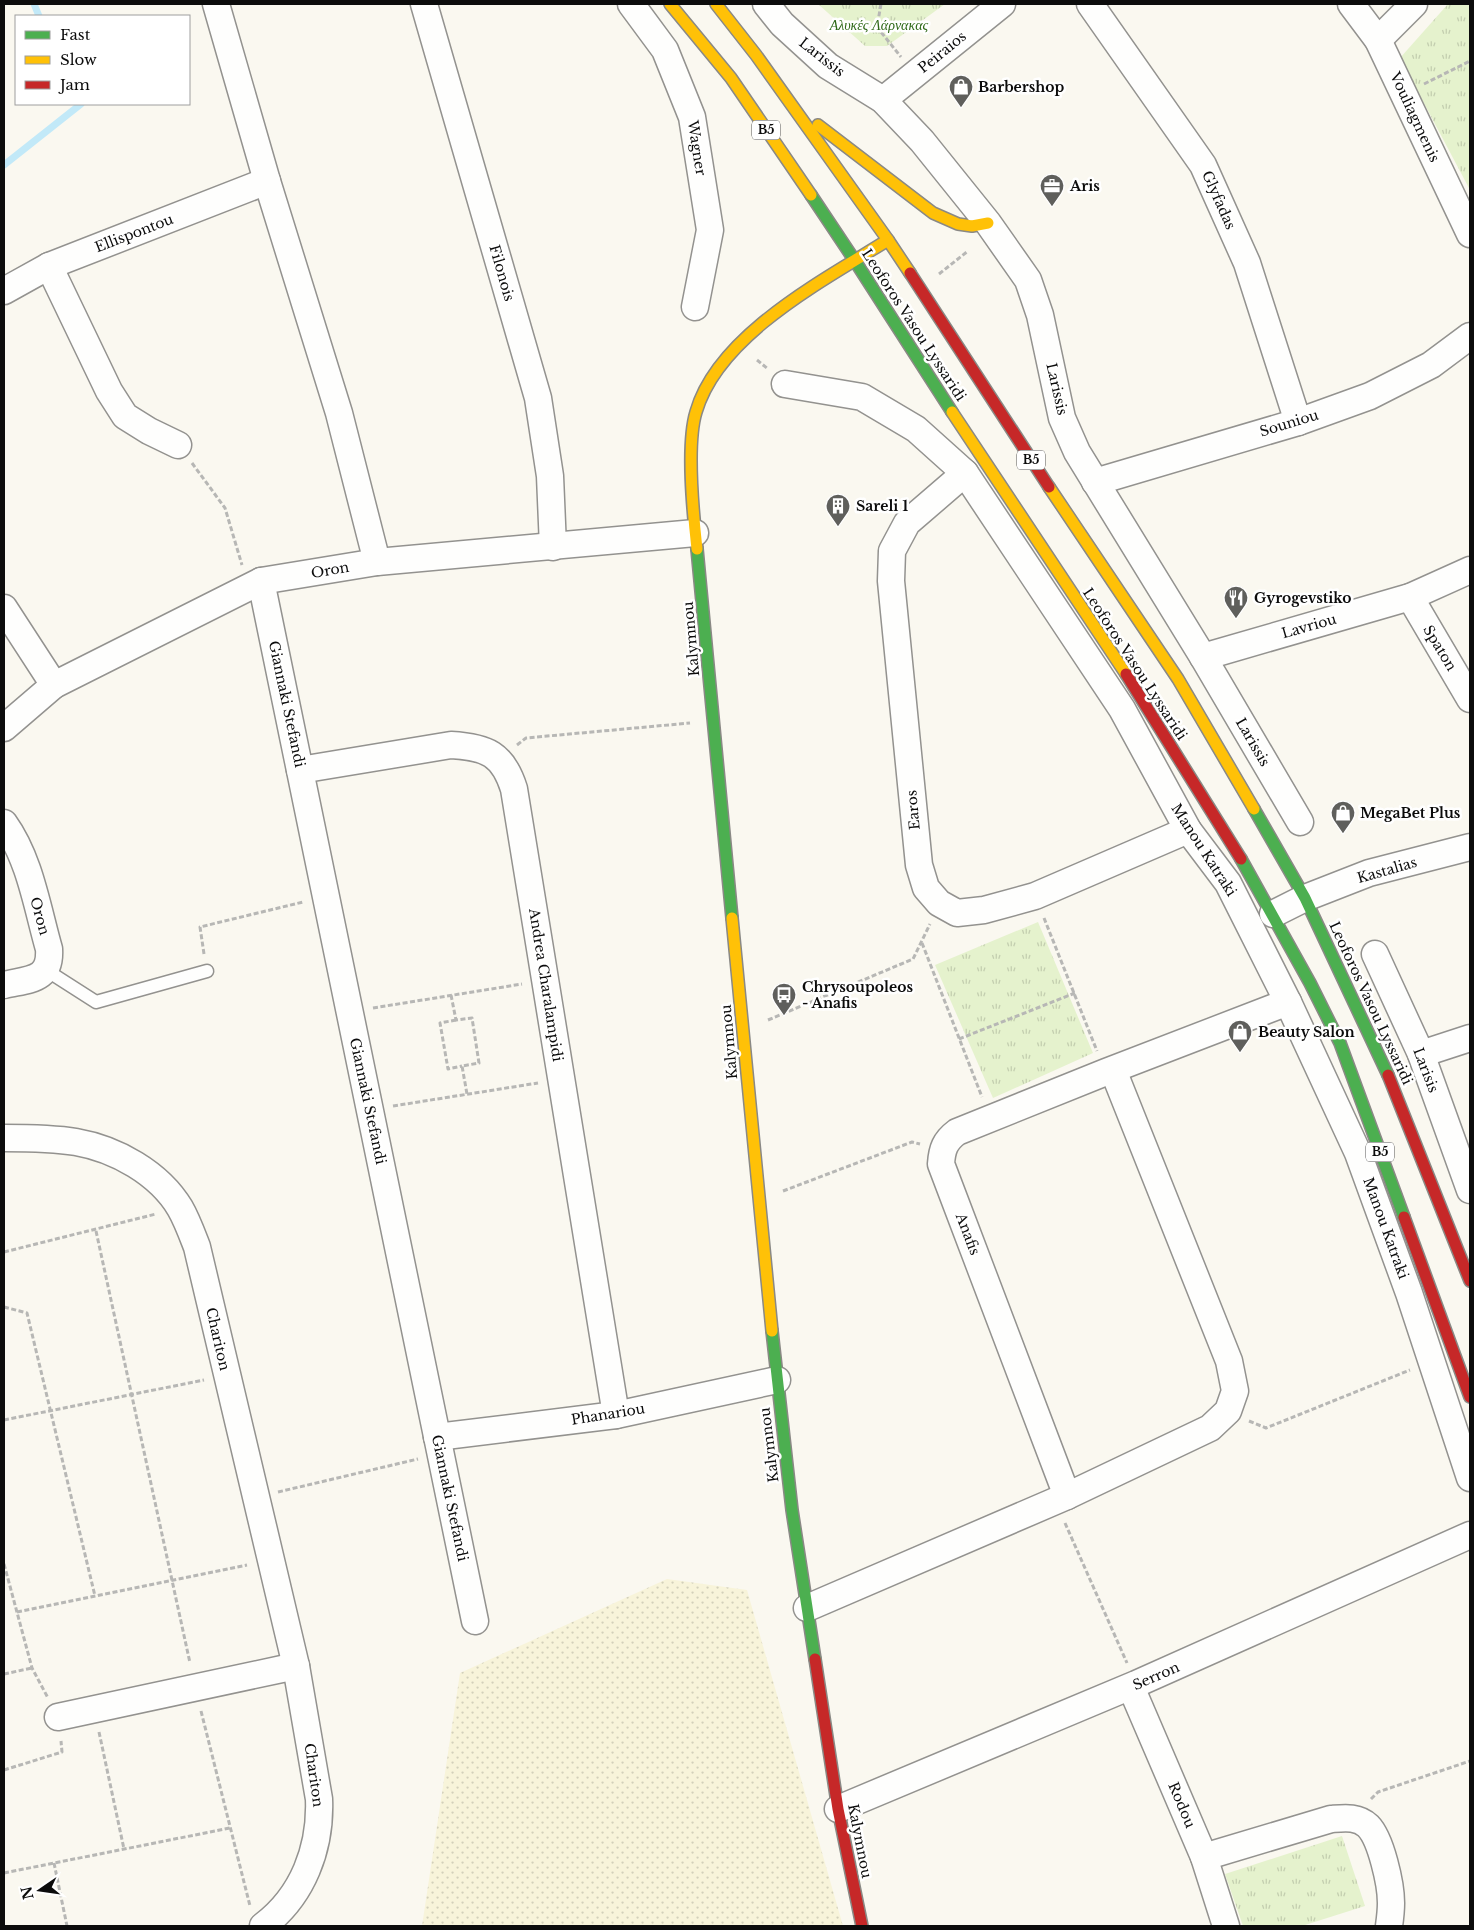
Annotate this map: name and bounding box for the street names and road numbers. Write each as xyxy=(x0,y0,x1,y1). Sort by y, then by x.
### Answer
street label: Peiraios xyxy=(914,27,970,77)
street label: Larissis xyxy=(795,34,849,80)
street label: Vouliagmenis xyxy=(1386,68,1444,165)
street label: Wagner xyxy=(684,118,710,177)
road number: B5 xyxy=(752,120,780,140)
street label: Glyfadas xyxy=(1198,168,1240,232)
street label: Ellispontou xyxy=(92,210,176,256)
street label: Filonois xyxy=(485,243,519,303)
street label: Leoforos Vasou Lyssaridi xyxy=(858,245,970,405)
street label: Larissis xyxy=(1042,361,1072,417)
street label: Souniou xyxy=(1257,405,1321,440)
road number: B5 xyxy=(1017,450,1045,470)
street label: Oron xyxy=(309,558,351,582)
street label: Leoforos Vasou Lyssaridi xyxy=(1079,584,1191,744)
street label: Kalymnou xyxy=(679,600,703,677)
street label: Lavriou xyxy=(1280,609,1339,642)
street label: Spaton xyxy=(1419,622,1461,674)
street label: Giannaki Stefandi xyxy=(265,639,309,769)
street label: Larissis xyxy=(1232,714,1274,770)
street label: Earos xyxy=(902,789,924,831)
street label: Manou Katraki xyxy=(1167,800,1241,900)
street label: Kastalias xyxy=(1355,853,1419,887)
street label: Oron xyxy=(26,895,54,937)
street label: Andrea Charalampidi xyxy=(525,906,567,1063)
street label: Leoforos Vasou Lyssaridi xyxy=(1325,919,1417,1088)
street label: Kalymnou xyxy=(717,1003,741,1080)
street label: Giannaki Stefandi xyxy=(346,1036,390,1166)
street label: Larisis xyxy=(1409,1045,1443,1095)
road number: B5 xyxy=(1366,1142,1394,1162)
street label: Manou Katraki xyxy=(1359,1175,1413,1282)
street label: Anafis xyxy=(951,1209,984,1258)
street label: Chariton xyxy=(202,1306,234,1373)
street label: Phanariou xyxy=(570,1399,647,1429)
street label: Kalymnou xyxy=(755,1406,783,1483)
street label: Giannaki Stefandi xyxy=(428,1433,472,1563)
street label: Serron xyxy=(1130,1658,1182,1694)
street label: Chariton xyxy=(301,1742,327,1808)
street label: Rodou xyxy=(1164,1779,1200,1831)
street label: Kalymnou xyxy=(844,1802,876,1880)

